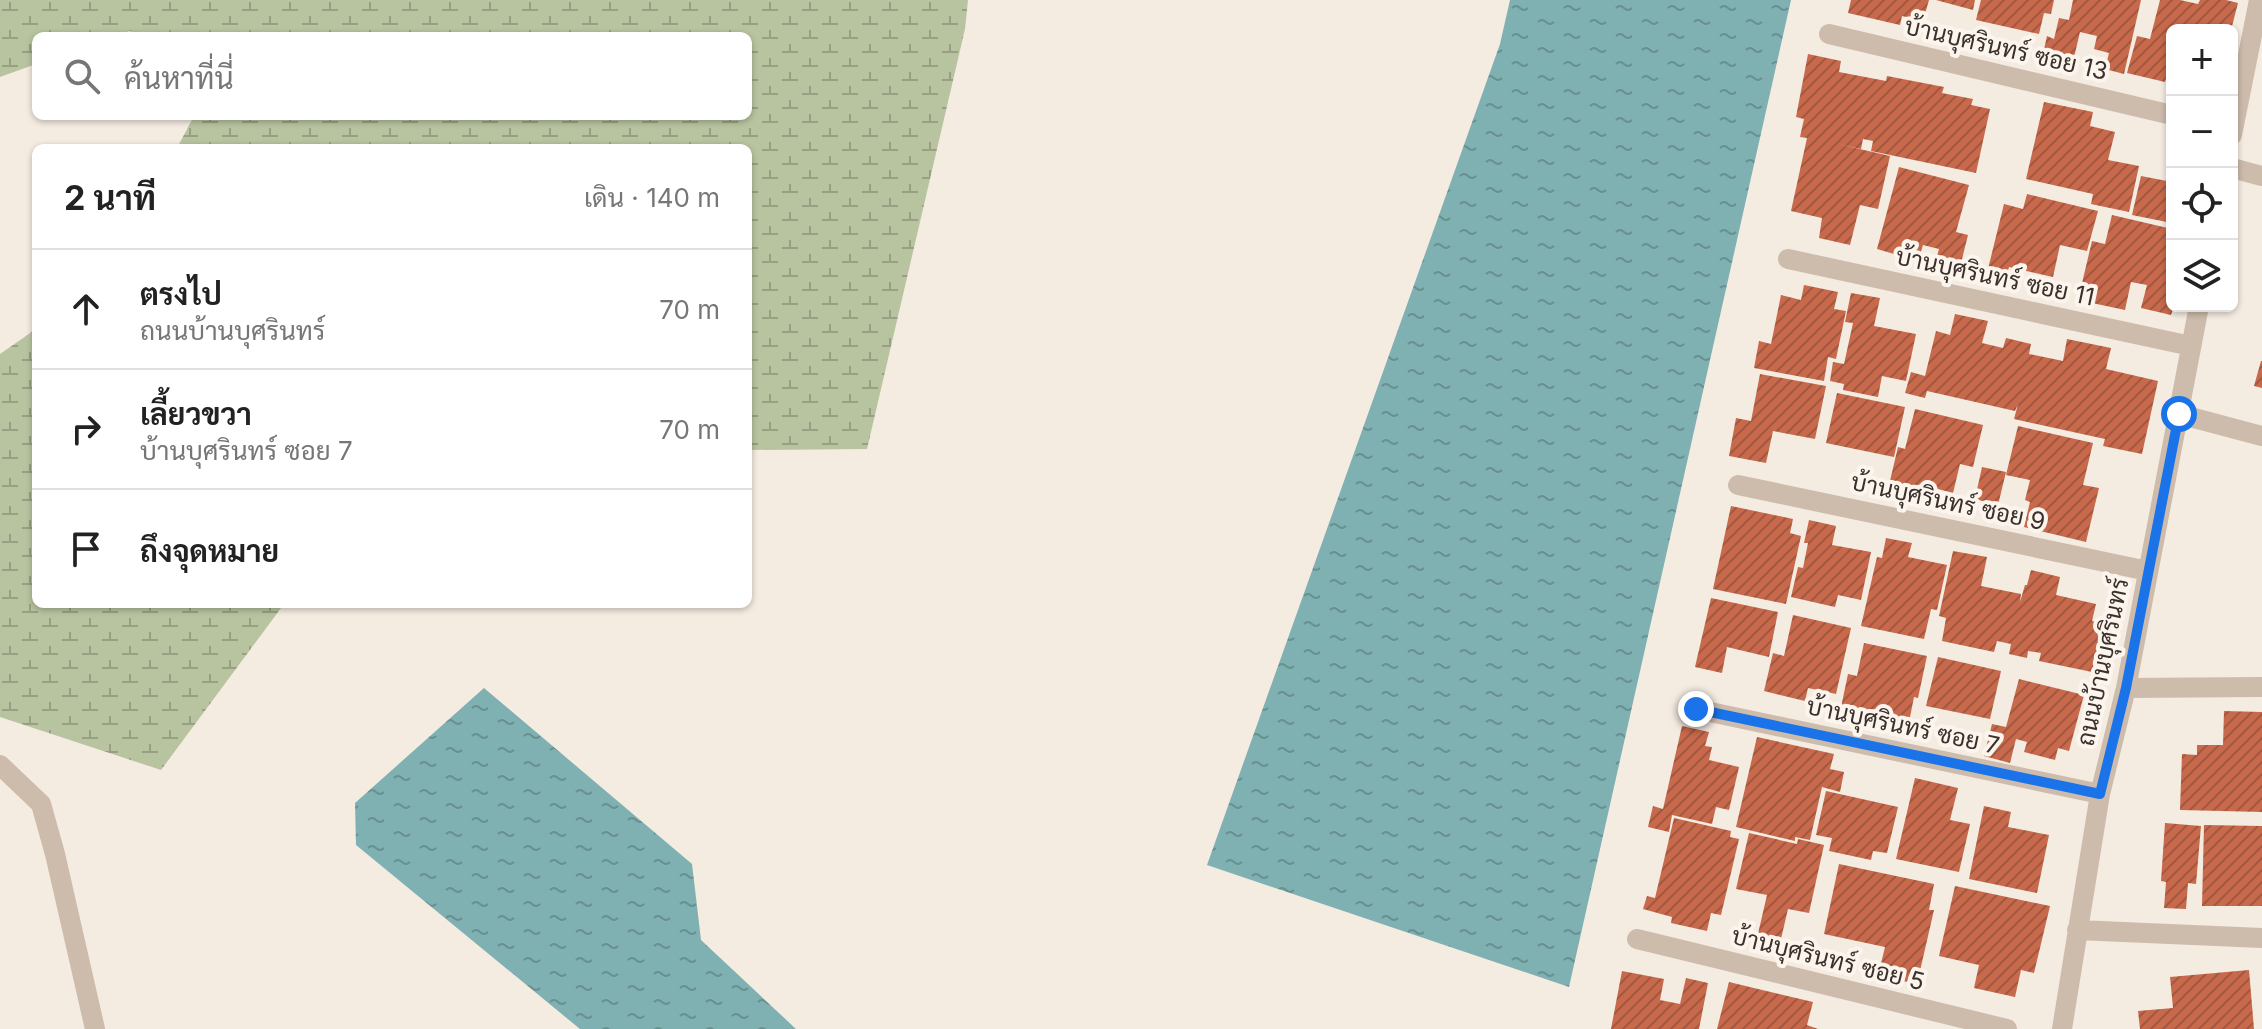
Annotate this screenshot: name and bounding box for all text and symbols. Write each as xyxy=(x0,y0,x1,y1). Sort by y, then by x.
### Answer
street label: บ้านบุศรินทร์ ซอย 13 xyxy=(1901,10,2111,88)
map controls xyxy=(2166,24,2238,312)
button: + xyxy=(2166,24,2238,96)
search box xyxy=(32,32,752,120)
icon: search xyxy=(60,54,104,98)
text: ค้นหาที่นี่ xyxy=(124,60,234,96)
button: − xyxy=(2166,96,2238,168)
button: locate xyxy=(2166,168,2238,240)
text: 2 นาที xyxy=(64,177,156,218)
text: เดิน · 140 m xyxy=(584,182,720,213)
street label: บ้านบุศรินทร์ ซอย 11 xyxy=(1893,240,2097,314)
button: layers xyxy=(2166,240,2238,312)
text: ตรงไป xyxy=(140,276,222,312)
icon: ahead xyxy=(64,287,108,331)
text: 70 m xyxy=(659,294,720,325)
text: ถนนบ้านบุศรินทร์ xyxy=(140,315,325,346)
text: เลี้ยวขวา xyxy=(140,396,252,432)
route start xyxy=(2161,396,2197,432)
icon: right xyxy=(64,407,108,451)
text: 70 m xyxy=(659,414,720,445)
text: บ้านบุศรินทร์ ซอย 7 xyxy=(140,435,353,466)
street label: บ้านบุศรินทร์ ซอย 9 xyxy=(1848,466,2048,538)
icon: arrive xyxy=(64,527,108,571)
text: ถึงจุดหมาย xyxy=(140,533,279,569)
street label: ถนนบ้านบุศรินทร์ xyxy=(2070,575,2136,749)
street label: บ้านบุศรินทร์ ซอย 7 xyxy=(1804,690,2002,762)
route end xyxy=(1678,691,1714,727)
street label: บ้านบุศรินทร์ ซอย 5 xyxy=(1728,920,1928,998)

